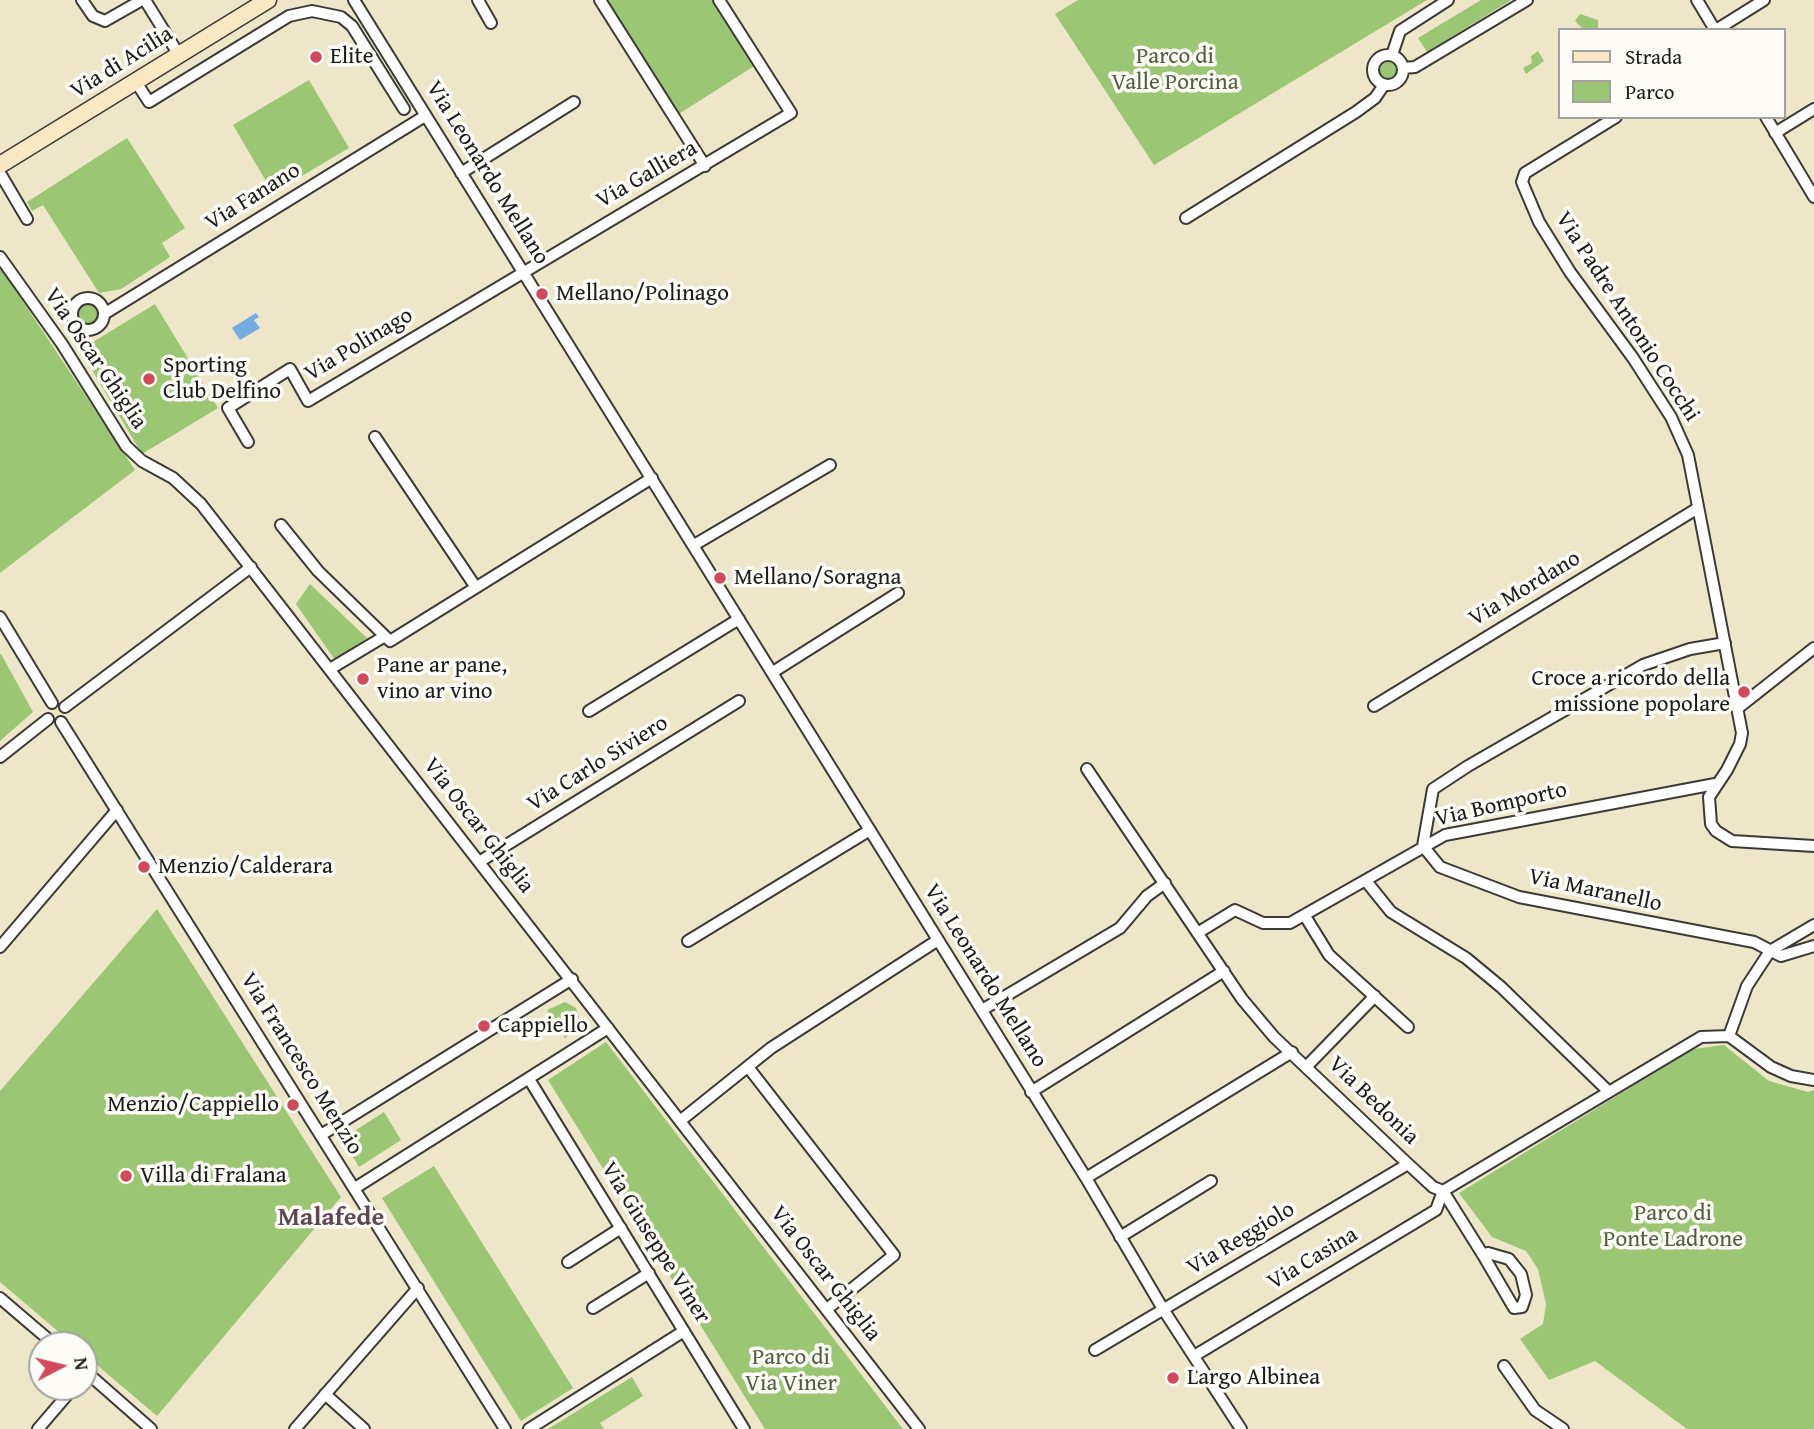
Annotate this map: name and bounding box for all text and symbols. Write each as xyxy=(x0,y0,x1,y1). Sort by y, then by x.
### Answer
street label: Via di Acilia xyxy=(66,21,178,105)
legend xyxy=(1559,28,1786,119)
text: Strada xyxy=(1625,41,1682,72)
place label: Elite xyxy=(330,43,373,71)
park label: Parco di Valle Porcina xyxy=(1111,43,1239,97)
marker: Elite xyxy=(308,49,324,65)
street label: Via Leonardo Mellano xyxy=(419,76,555,270)
text: Parco xyxy=(1625,76,1675,107)
street label: Via Galliera xyxy=(592,135,702,215)
street label: Via Fanano xyxy=(200,157,306,237)
street label: Via Padre Antonio Cocchi xyxy=(1549,207,1705,427)
place label: Mellano/Polinago xyxy=(556,280,729,308)
street label: Via Oscar Ghiglia xyxy=(38,283,152,435)
marker: Mellano/Polinago xyxy=(534,286,550,302)
street label: Via Polinago xyxy=(300,302,418,388)
place label: Sporting Club Delfino xyxy=(163,352,281,406)
marker: Sporting Club Delfino xyxy=(141,371,157,387)
street label: Via Mordano xyxy=(1464,545,1586,633)
place label: Mellano/Soragna xyxy=(734,564,901,592)
marker: Mellano/Soragna xyxy=(712,570,728,586)
place label: Pane ar pane, vino ar vino xyxy=(377,652,507,706)
place label: Croce a ricordo della missione popolare xyxy=(1532,665,1730,719)
marker: Pane ar pane, vino ar vino xyxy=(355,671,371,687)
marker: Croce a ricordo della missione popolare xyxy=(1736,684,1752,700)
street label: Via Carlo Siviero xyxy=(522,710,674,818)
street label: Via Oscar Ghiglia xyxy=(417,753,539,899)
street label: Via Bomporto xyxy=(1432,776,1570,834)
place label: Menzio/Calderara xyxy=(158,853,333,881)
marker: Menzio/Calderara xyxy=(136,859,152,875)
street label: Via Maranello xyxy=(1526,863,1664,919)
street label: Via Leonardo Mellano xyxy=(917,879,1053,1073)
street label: Via Francesco Menzio xyxy=(234,968,368,1160)
place label: Cappiello xyxy=(498,1012,588,1040)
marker: Cappiello xyxy=(476,1018,492,1034)
street label: Via Bedonia xyxy=(1322,1051,1424,1151)
place label: Menzio/Cappiello xyxy=(107,1091,279,1119)
marker: Menzio/Cappiello xyxy=(285,1097,301,1113)
street label: Via Giuseppe Viner xyxy=(594,1157,716,1329)
place label: Villa di Fralana xyxy=(140,1162,287,1190)
marker: Villa di Fralana xyxy=(118,1168,134,1184)
street label: Via Reggiolo xyxy=(1182,1196,1300,1282)
park label: Parco di Ponte Ladrone xyxy=(1603,1200,1743,1254)
street label: Via Oscar Ghiglia xyxy=(764,1201,886,1347)
district label: Malafede xyxy=(278,1202,384,1234)
street label: Via Casina xyxy=(1263,1221,1363,1297)
north arrow xyxy=(28,1331,98,1401)
park label: Parco di Via Viner xyxy=(745,1344,837,1398)
text: N xyxy=(67,1356,97,1372)
place label: Largo Albinea xyxy=(1187,1364,1320,1392)
marker: Largo Albinea xyxy=(1165,1370,1181,1386)

